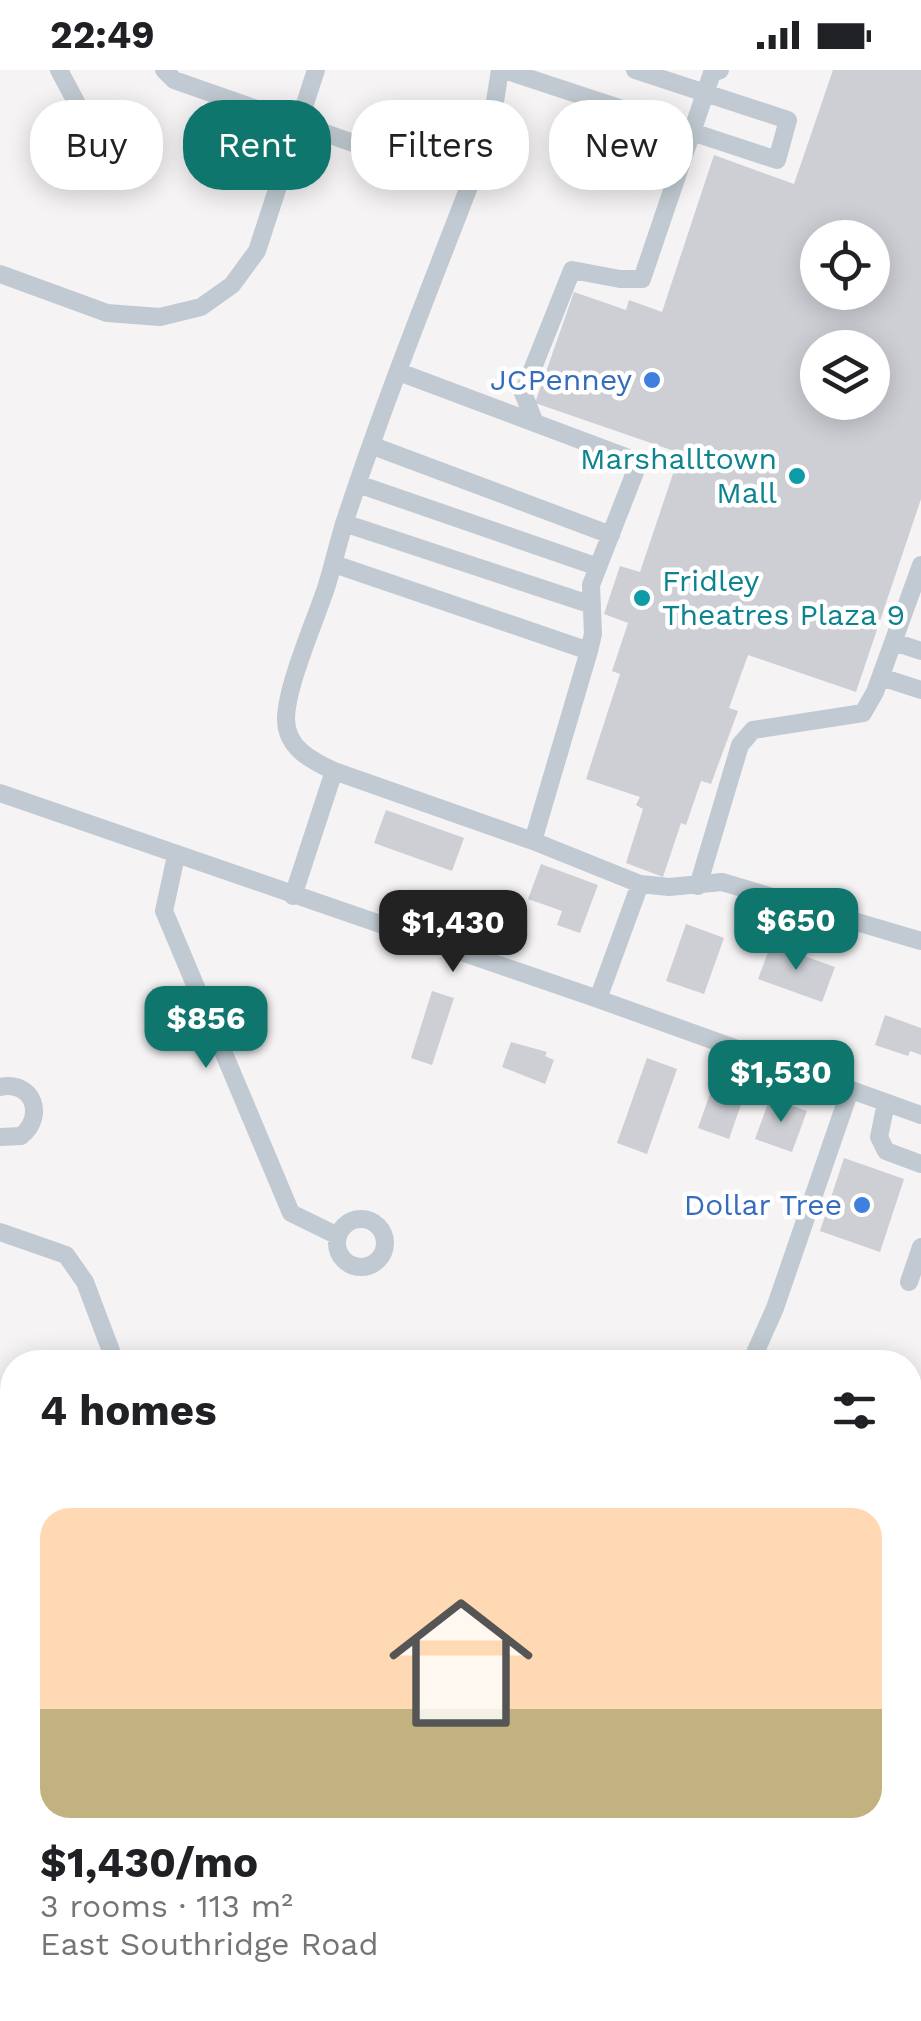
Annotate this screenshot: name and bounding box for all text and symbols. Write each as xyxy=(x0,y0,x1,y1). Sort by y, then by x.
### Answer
text: 22:49 xyxy=(50,13,155,57)
chip: Buy xyxy=(30,100,163,190)
chip: Rent xyxy=(183,100,331,190)
chip: Filters xyxy=(351,100,529,190)
chip: New xyxy=(549,100,693,190)
map controls xyxy=(800,220,890,420)
button: locate xyxy=(800,220,890,310)
button: layers xyxy=(800,330,890,420)
place label: JCPenney xyxy=(490,362,633,397)
marker: JCPenney xyxy=(641,369,663,391)
place label: Marshalltown Mall xyxy=(580,441,777,510)
marker: Marshalltown Mall xyxy=(786,465,808,487)
place label: Fridley Theatres Plaza 9 xyxy=(662,563,905,632)
marker: Fridley Theatres Plaza 9 xyxy=(631,587,653,609)
pin: $650 xyxy=(737,888,855,973)
pin: $1,430 xyxy=(372,890,534,975)
text: $650 xyxy=(756,901,836,939)
text: $1,430 xyxy=(401,903,505,941)
pin: $856 xyxy=(147,986,265,1071)
text: $856 xyxy=(167,999,245,1037)
pin: $1,530 xyxy=(700,1040,862,1125)
text: $1,530 xyxy=(730,1053,832,1091)
place label: Dollar Tree xyxy=(684,1187,842,1222)
marker: Dollar Tree xyxy=(851,1194,873,1216)
icon: filters xyxy=(827,1383,882,1438)
text: 4 homes xyxy=(40,1386,217,1435)
icon: home xyxy=(371,1573,551,1753)
text: $1,430/mo xyxy=(40,1838,258,1887)
text: 3 rooms · 113 m² xyxy=(40,1887,293,1925)
text: East Southridge Road xyxy=(40,1925,379,1963)

